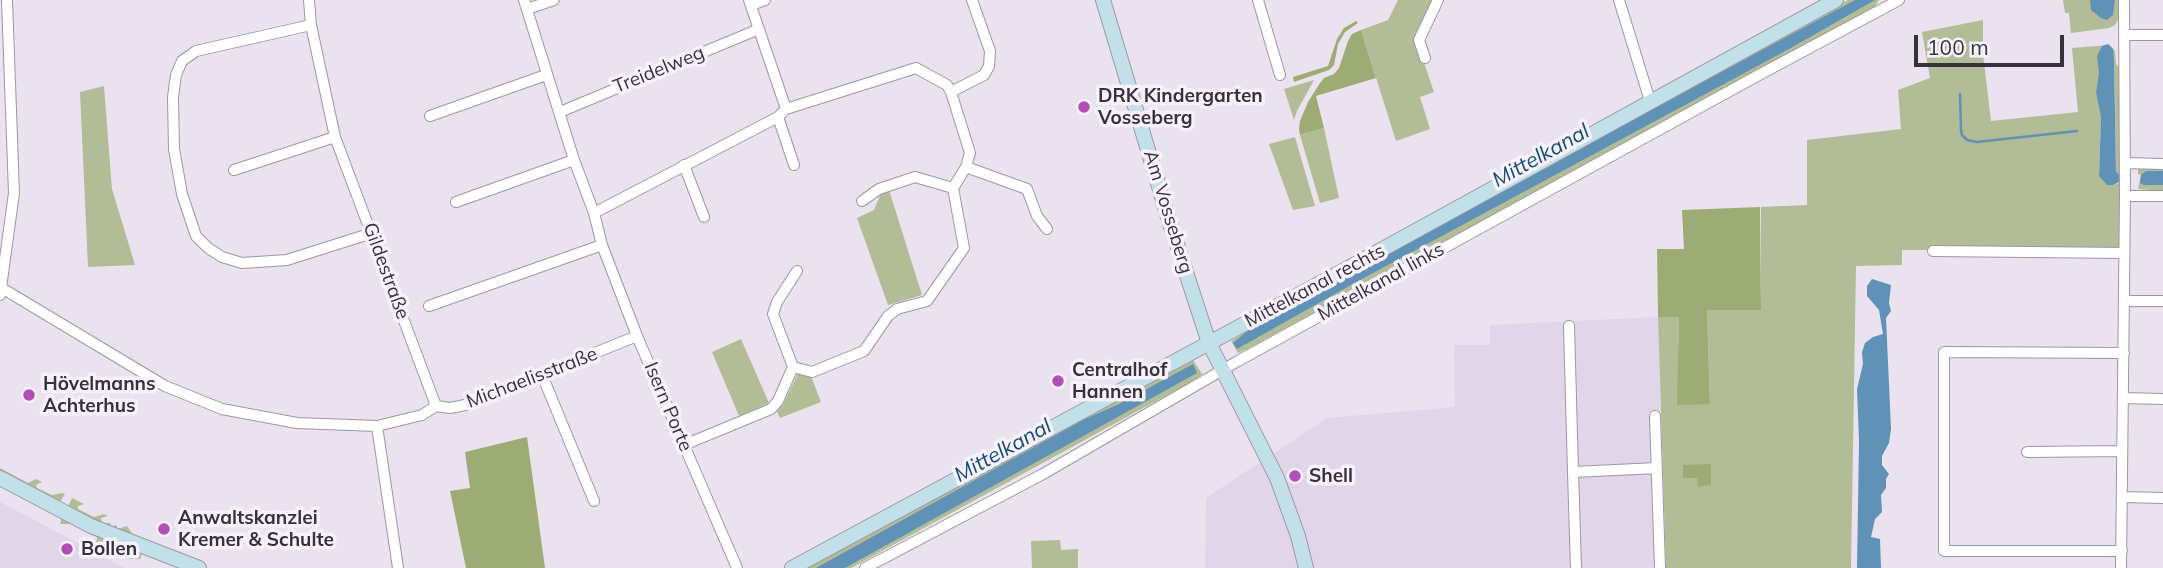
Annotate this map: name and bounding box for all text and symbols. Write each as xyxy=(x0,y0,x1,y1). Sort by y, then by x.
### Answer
scale bar xyxy=(1918,21,2068,65)
text: 100 m xyxy=(1927,34,1989,60)
street label: Treidelweg xyxy=(610,41,708,99)
place label: DRK Kindergarten Vosseberg xyxy=(1098,85,1263,129)
marker: DRK Kindergarten Vosseberg xyxy=(1076,99,1092,115)
water label: Mittelkanal xyxy=(1488,119,1594,193)
street label: Am Vosseberg xyxy=(1138,148,1198,276)
street label: Gildestraße xyxy=(358,220,414,322)
street label: Mittelkanal links xyxy=(1314,238,1448,326)
street label: Mittelkanal rechts xyxy=(1241,239,1389,333)
street label: Michaelisstraße xyxy=(463,343,601,413)
street label: Isern Porte xyxy=(639,359,697,455)
place label: Centralhof Hannen xyxy=(1072,359,1167,403)
place label: Hövelmanns Achterhus xyxy=(43,373,156,417)
marker: Centralhof Hannen xyxy=(1050,373,1066,389)
marker: Hövelmanns Achterhus xyxy=(21,387,37,403)
water label: Mittelkanal xyxy=(950,414,1056,488)
place label: Shell xyxy=(1309,465,1353,487)
marker: Shell xyxy=(1287,468,1303,484)
place label: Anwaltskanzlei Kremer & Schulte xyxy=(178,507,334,551)
marker: Anwaltskanzlei Kremer & Schulte xyxy=(156,521,172,537)
place label: Bollen xyxy=(81,538,137,560)
marker: Bollen xyxy=(59,541,75,557)

